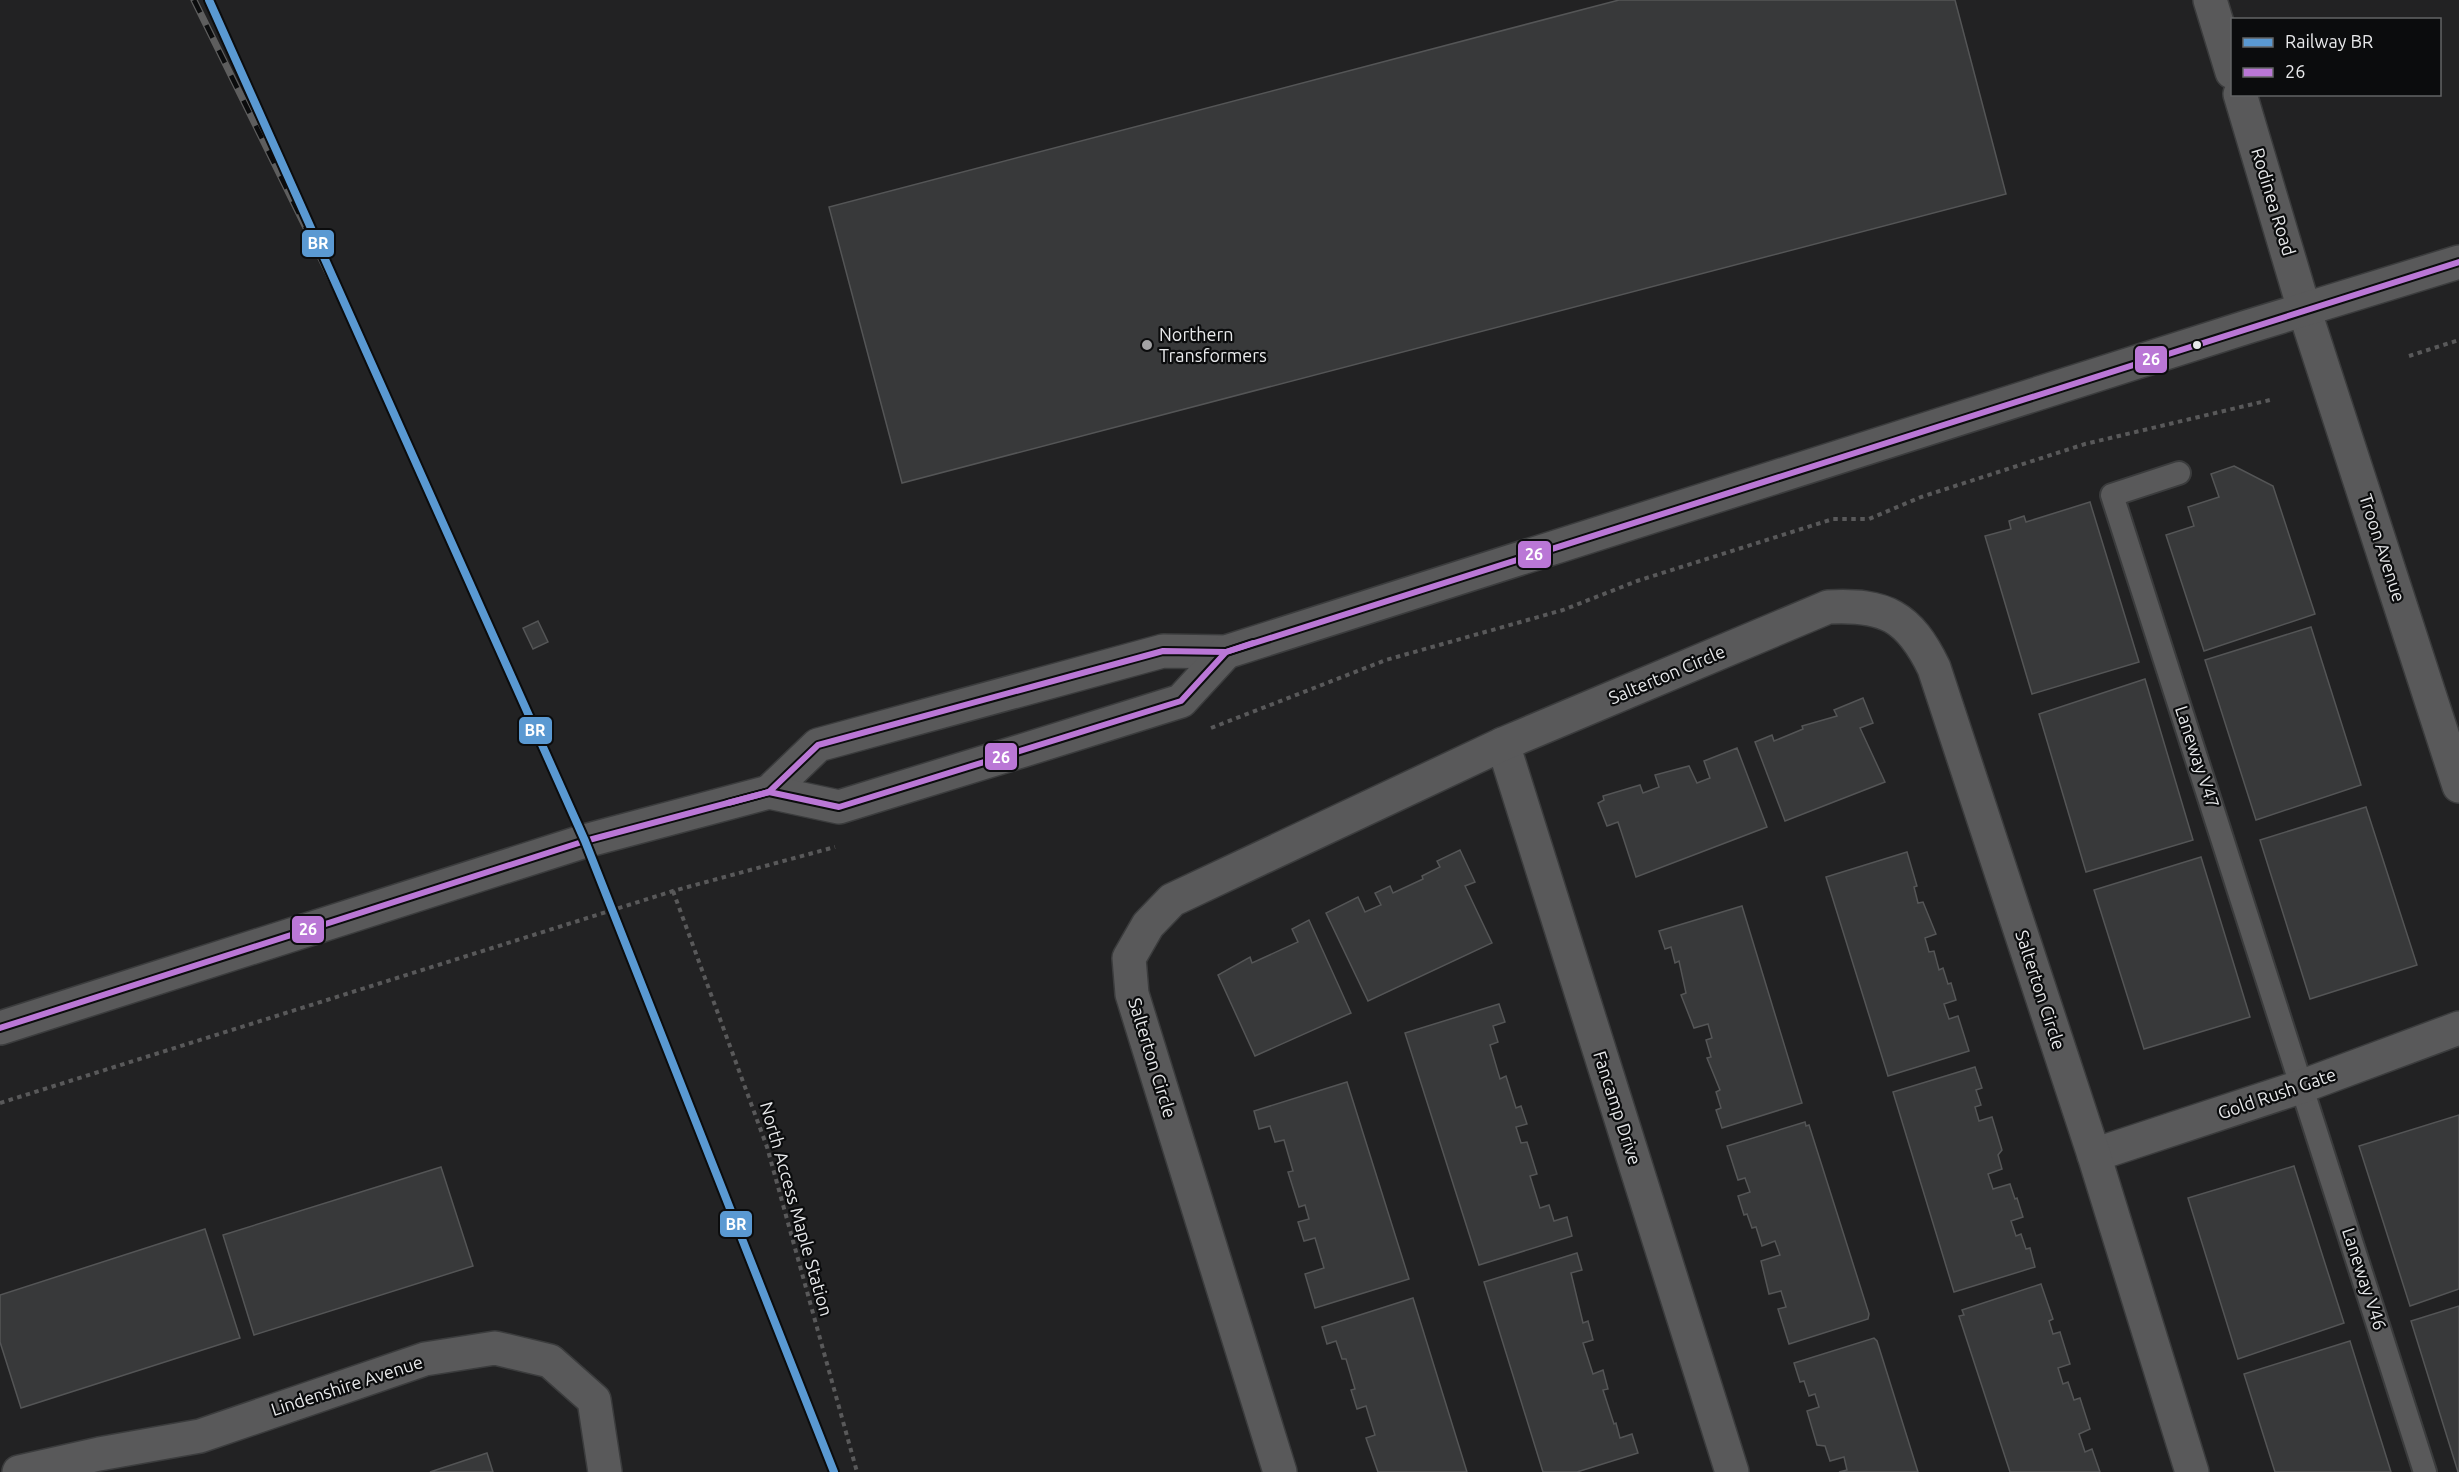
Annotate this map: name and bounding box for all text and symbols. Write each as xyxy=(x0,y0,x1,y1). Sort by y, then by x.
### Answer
legend xyxy=(2231,18,2441,96)
text: Railway BR xyxy=(2285,31,2373,51)
text: 26 xyxy=(2285,61,2305,81)
street label: Rodinea Road xyxy=(2248,145,2300,258)
line badge: BR xyxy=(301,229,335,258)
text: BR xyxy=(307,234,329,252)
place label: Northern Transformers xyxy=(1159,324,1267,365)
marker: Northern Transformers xyxy=(1140,338,1154,352)
unlabelled marker xyxy=(2191,339,2203,351)
line badge: 26 xyxy=(2134,345,2168,374)
text: 26 xyxy=(2142,350,2160,368)
street label: Troon Avenue xyxy=(2356,491,2410,604)
line badge: 26 xyxy=(1517,540,1552,569)
text: 26 xyxy=(1525,545,1543,563)
street label: Salterton Circle xyxy=(1605,641,1728,708)
street label: Laneway V47 xyxy=(2172,703,2224,810)
line badge: BR xyxy=(518,716,553,745)
text: BR xyxy=(524,721,546,739)
line badge: 26 xyxy=(984,742,1018,771)
text: 26 xyxy=(992,748,1010,766)
line badge: 26 xyxy=(291,915,325,944)
text: 26 xyxy=(299,920,317,938)
street label: Salterton Circle xyxy=(2012,927,2070,1052)
street label: Salterton Circle xyxy=(1125,995,1181,1120)
street label: Fancamp Drive xyxy=(1590,1048,1646,1167)
street label: Gold Rush Gate xyxy=(2215,1063,2338,1123)
street label: North Access Maple Station xyxy=(757,1099,837,1318)
line badge: BR xyxy=(719,1210,753,1238)
text: BR xyxy=(725,1215,747,1233)
street label: Laneway V46 xyxy=(2339,1225,2391,1332)
street label: Lindenshire Avenue xyxy=(268,1351,425,1419)

